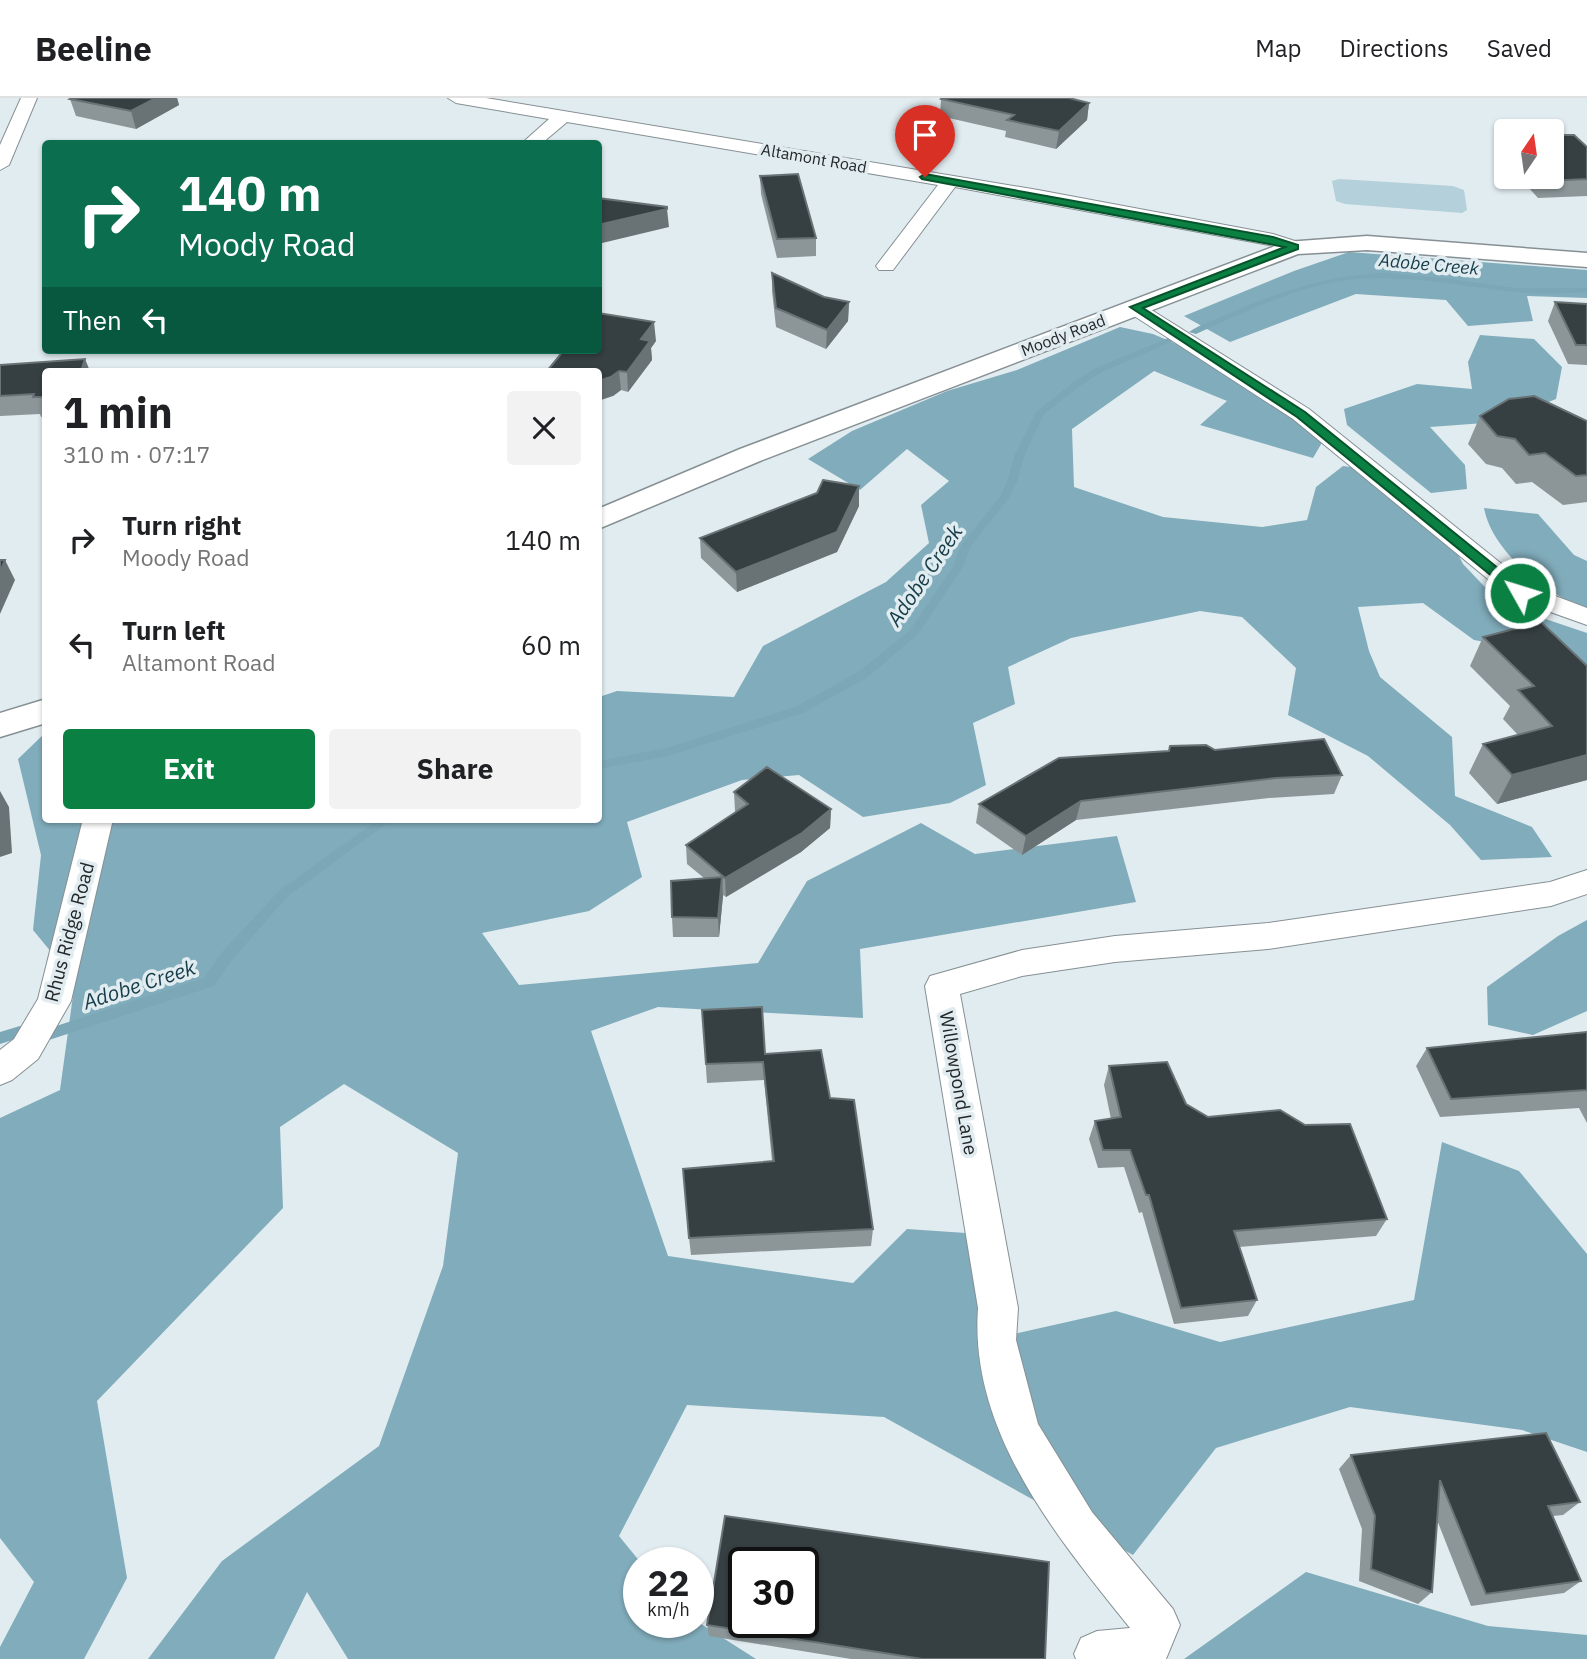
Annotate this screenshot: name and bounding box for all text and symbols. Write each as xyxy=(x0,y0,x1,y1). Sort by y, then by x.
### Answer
text: Beeline xyxy=(35,27,152,70)
text: Map xyxy=(1255,32,1301,64)
text: Directions xyxy=(1339,32,1449,64)
text: Saved xyxy=(1487,32,1552,64)
pin xyxy=(895,105,955,177)
icon: arrive xyxy=(906,116,944,154)
north arrow xyxy=(1494,119,1564,189)
map controls xyxy=(1494,119,1564,189)
street label: Altamont Road xyxy=(760,139,868,177)
text: 140 m xyxy=(178,161,322,224)
icon: right xyxy=(63,168,154,259)
text: Moody Road xyxy=(178,223,355,265)
water label: Adobe Creek xyxy=(1377,248,1480,280)
icon: left xyxy=(136,301,174,339)
text: Then xyxy=(63,303,122,337)
street label: Moody Road xyxy=(1018,310,1108,360)
text: 1 min xyxy=(63,385,173,440)
button: close xyxy=(507,391,581,465)
text: 310 m · 07:17 xyxy=(63,439,210,469)
text: Turn right xyxy=(122,508,241,542)
water label: Adobe Creek xyxy=(879,518,969,632)
icon: right xyxy=(63,521,101,559)
text: 140 m xyxy=(505,523,581,557)
text: Moody Road xyxy=(122,542,250,572)
position arrow xyxy=(1483,556,1557,630)
text: Turn left xyxy=(122,613,225,647)
icon: left xyxy=(63,626,101,664)
text: 60 m xyxy=(521,628,581,662)
text: Altamont Road xyxy=(122,647,276,677)
button: Exit xyxy=(63,729,315,809)
button: Share xyxy=(329,729,581,809)
street label: Rhus Ridge Road xyxy=(39,859,99,1005)
water label: Adobe Creek xyxy=(78,952,200,1016)
street label: Willowpond Lane xyxy=(935,1009,983,1157)
speed limit sign: 30 xyxy=(728,1547,819,1638)
text: 22 xyxy=(647,1560,690,1606)
text: km/h xyxy=(647,1598,690,1621)

